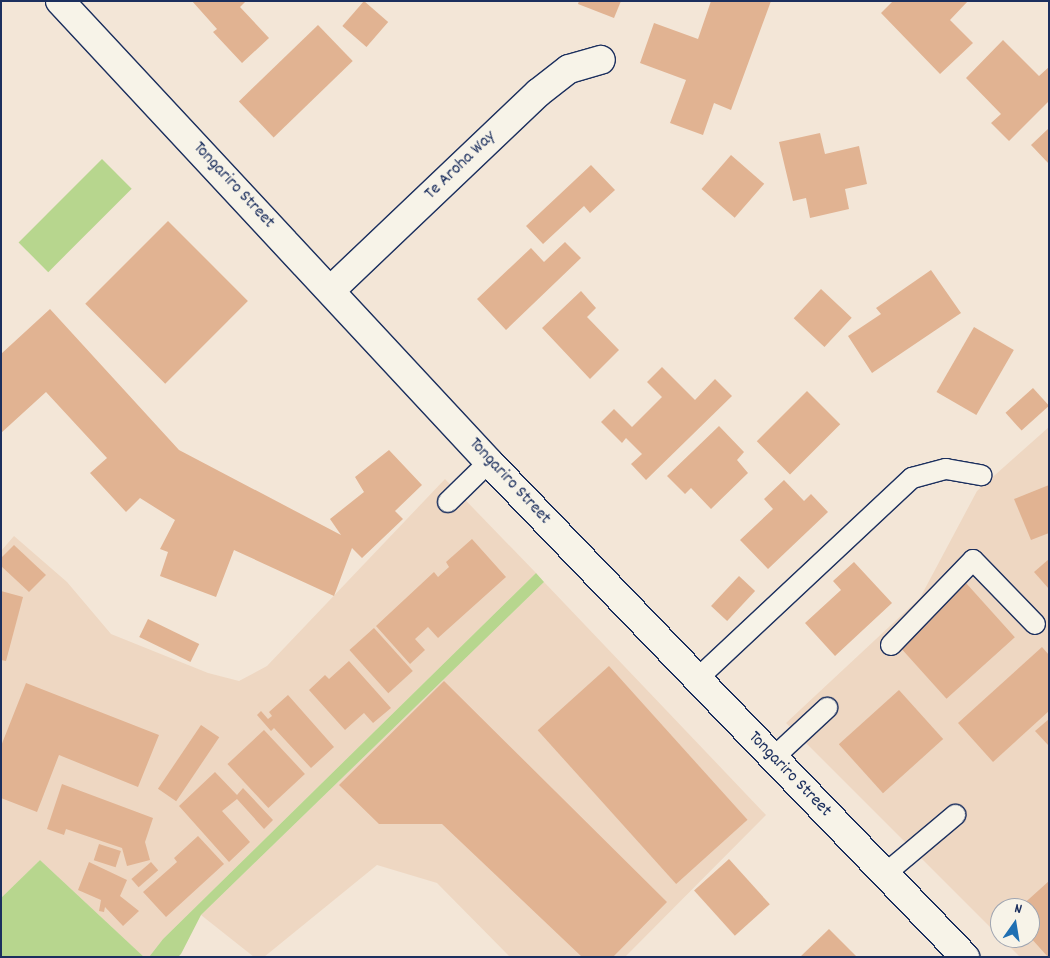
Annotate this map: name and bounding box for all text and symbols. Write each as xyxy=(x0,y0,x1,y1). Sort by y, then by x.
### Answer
street label: Te Aroha Way xyxy=(421,127,501,205)
street label: Tongariro Street xyxy=(187,138,279,234)
street label: Tongariro Street xyxy=(463,434,555,530)
street label: Tongariro Street xyxy=(743,728,835,822)
north arrow xyxy=(990,898,1040,948)
text: N xyxy=(1013,899,1024,920)

